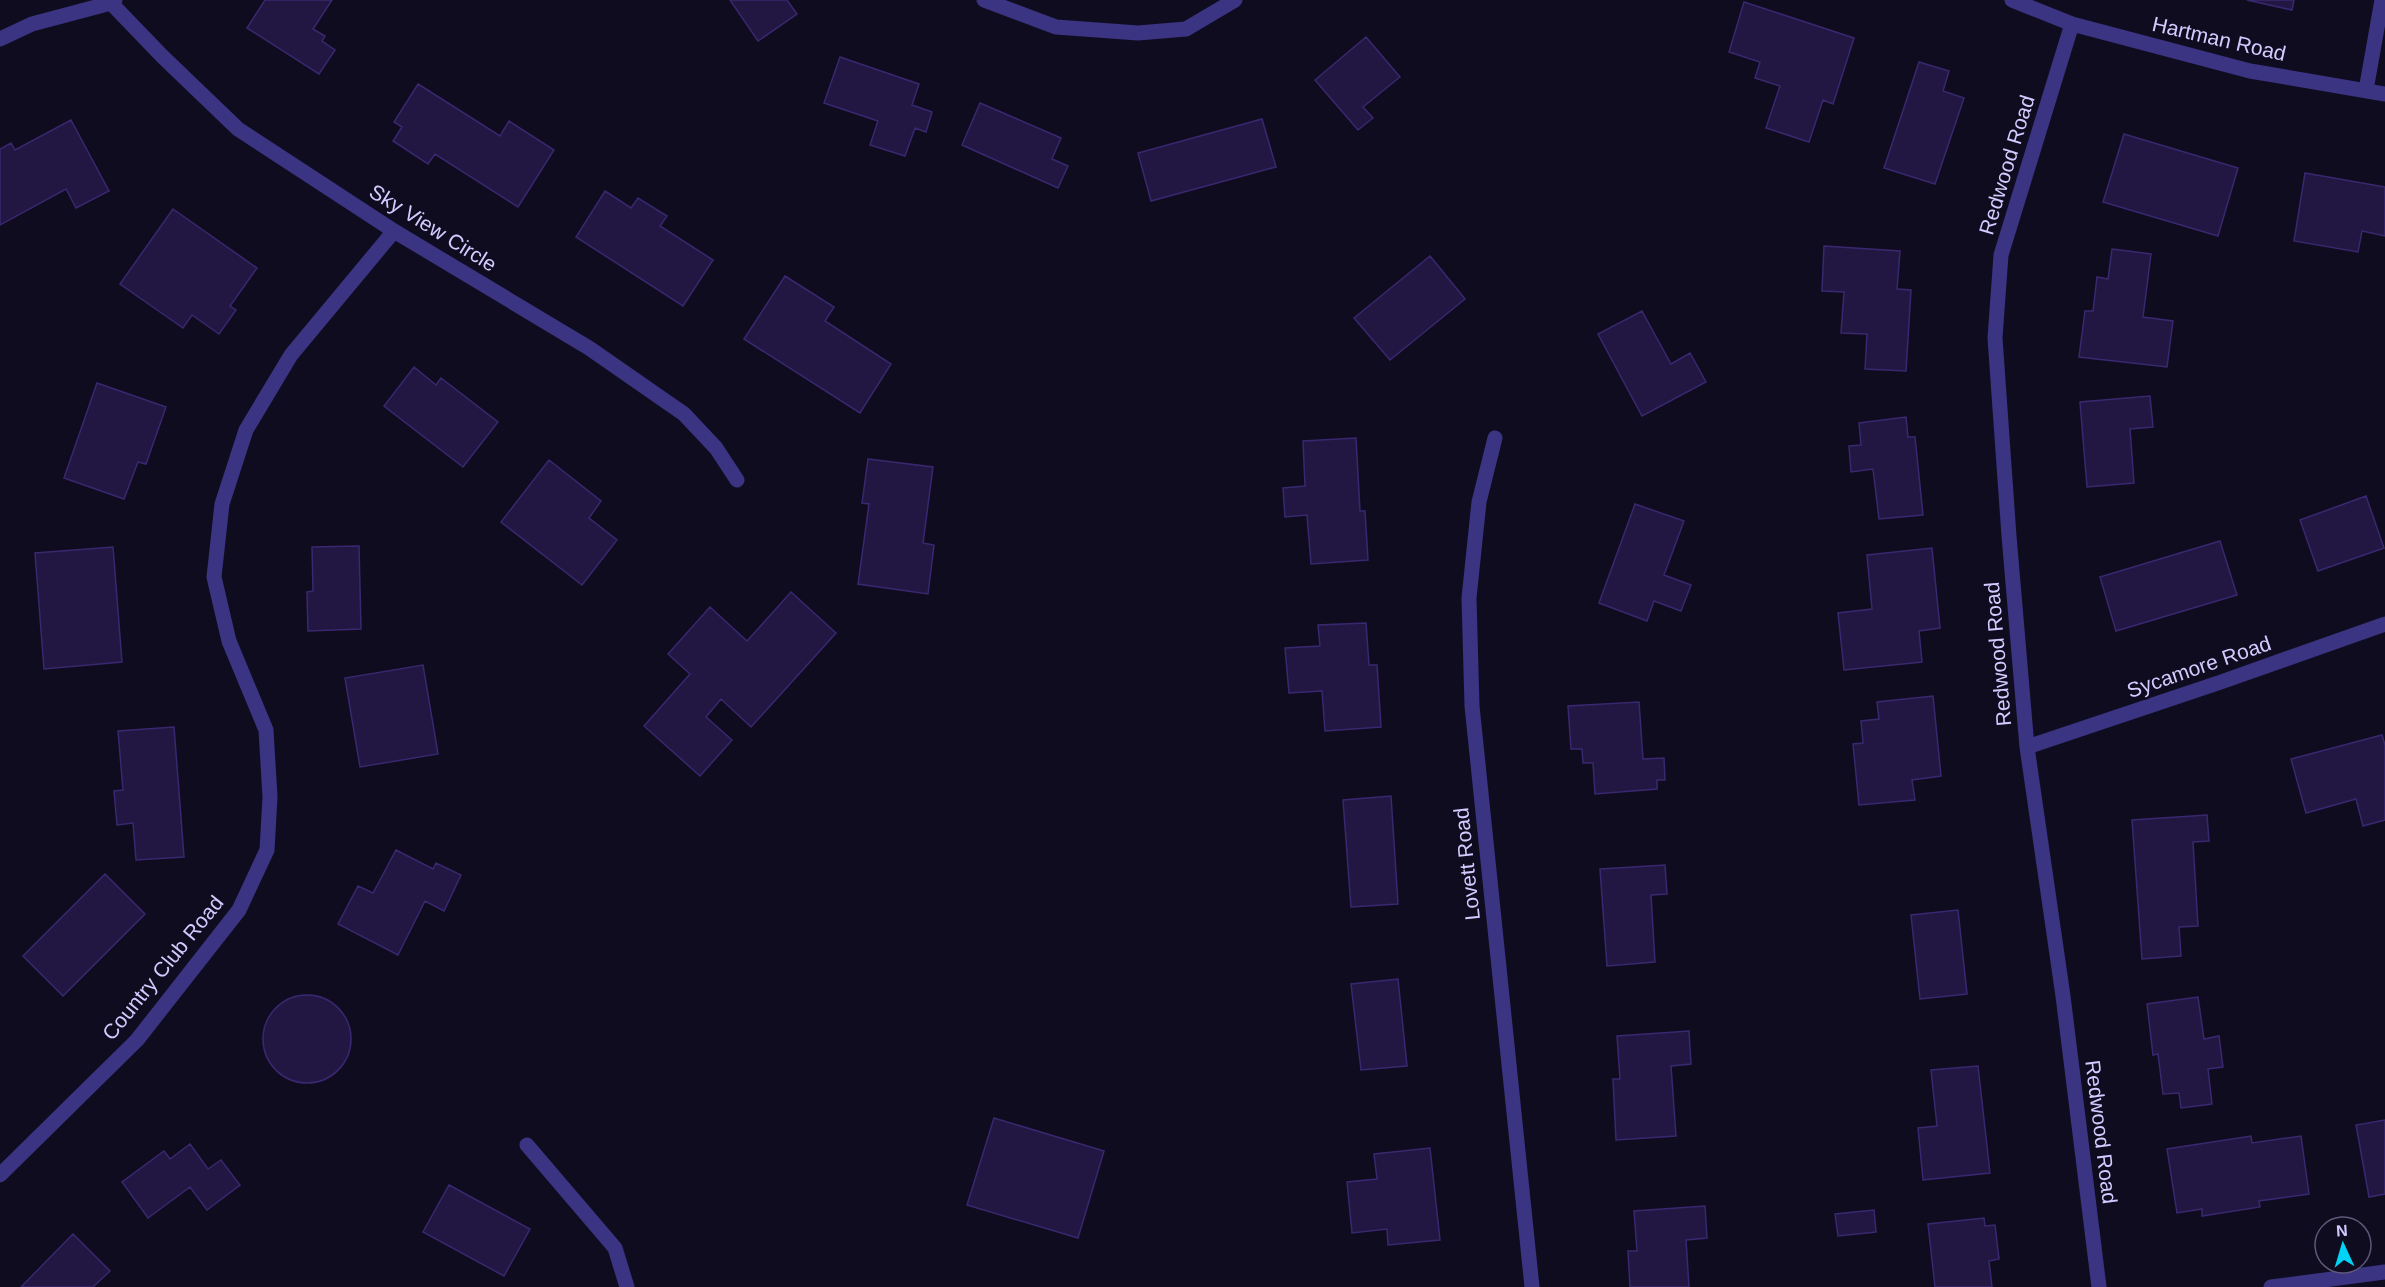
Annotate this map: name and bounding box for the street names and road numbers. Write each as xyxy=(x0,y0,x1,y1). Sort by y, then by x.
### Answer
street label: Hartman Road xyxy=(2150,12,2288,65)
street label: Redwood Road xyxy=(1974,92,2039,237)
street label: Sky View Circle xyxy=(365,179,501,276)
street label: Redwood Road xyxy=(1980,581,2015,727)
street label: Sycamore Road xyxy=(2124,631,2274,702)
street label: Lovett Road xyxy=(1449,807,1484,922)
street label: Country Club Road xyxy=(97,891,228,1044)
street label: Redwood Road xyxy=(2081,1059,2122,1205)

